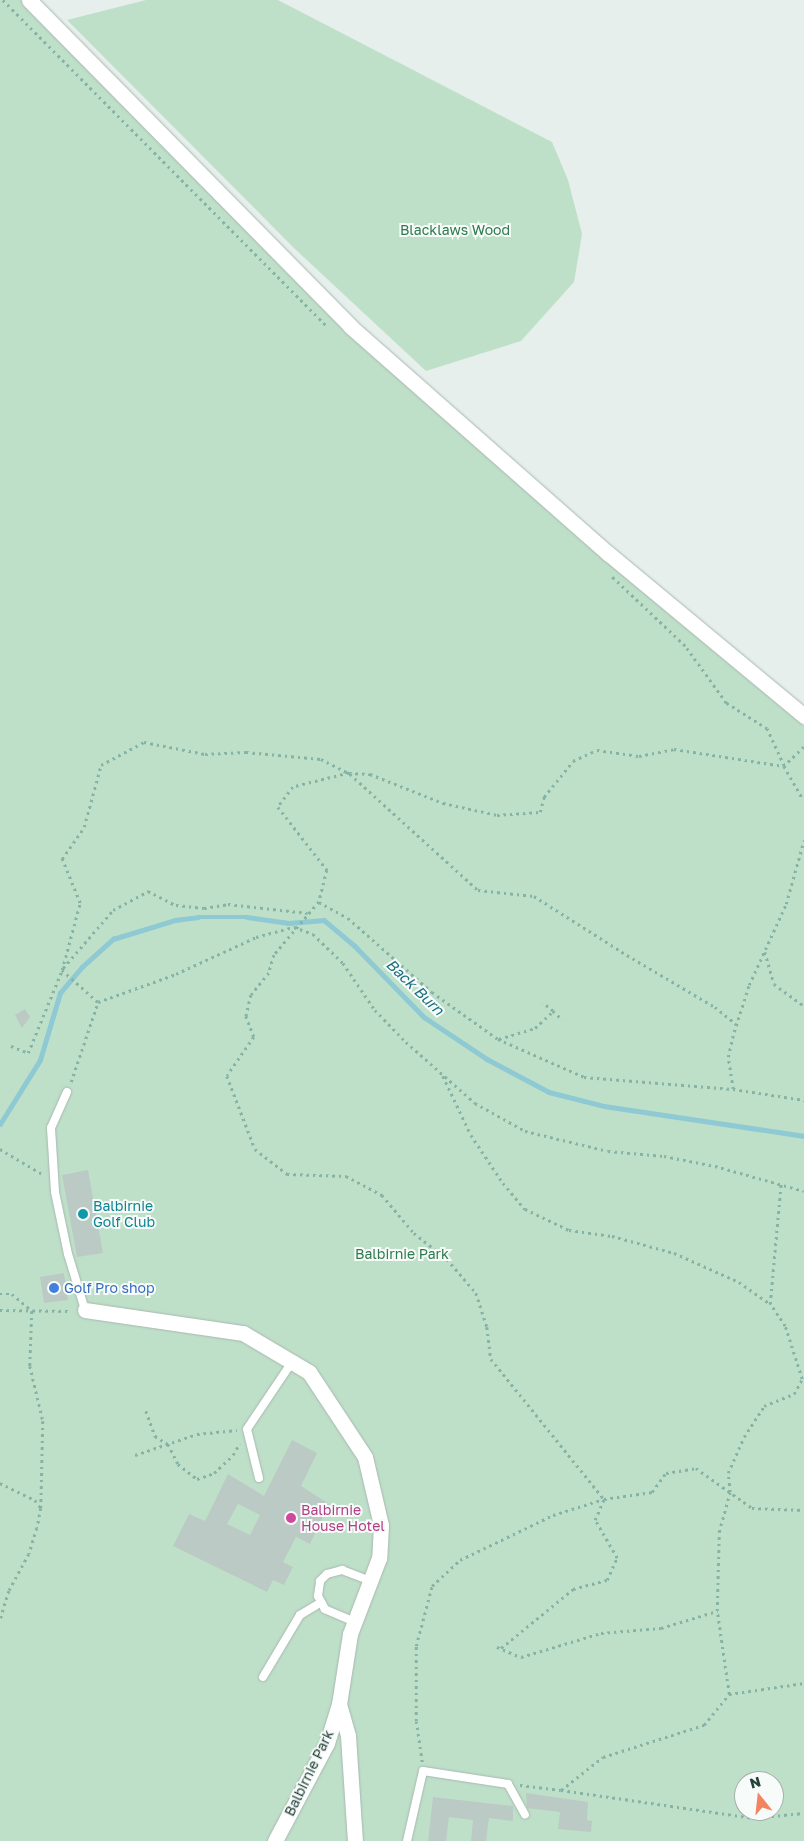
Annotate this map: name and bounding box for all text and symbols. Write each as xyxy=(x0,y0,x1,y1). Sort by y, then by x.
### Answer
park label: Blacklaws Wood xyxy=(400,222,510,238)
water label: Back Burn xyxy=(382,955,448,1019)
place label: Balbirnie Golf Club xyxy=(93,1198,155,1230)
marker: Balbirnie Golf Club xyxy=(77,1208,89,1220)
park label: Balbirnie Park xyxy=(355,1246,449,1262)
place label: Golf Pro shop xyxy=(64,1280,155,1296)
marker: Golf Pro shop xyxy=(48,1282,60,1294)
place label: Balbirnie House Hotel xyxy=(301,1502,385,1534)
marker: Balbirnie House Hotel xyxy=(285,1512,297,1524)
street label: Balbirnie Park xyxy=(281,1727,337,1819)
north arrow xyxy=(734,1771,784,1821)
text: N xyxy=(748,1772,762,1792)

